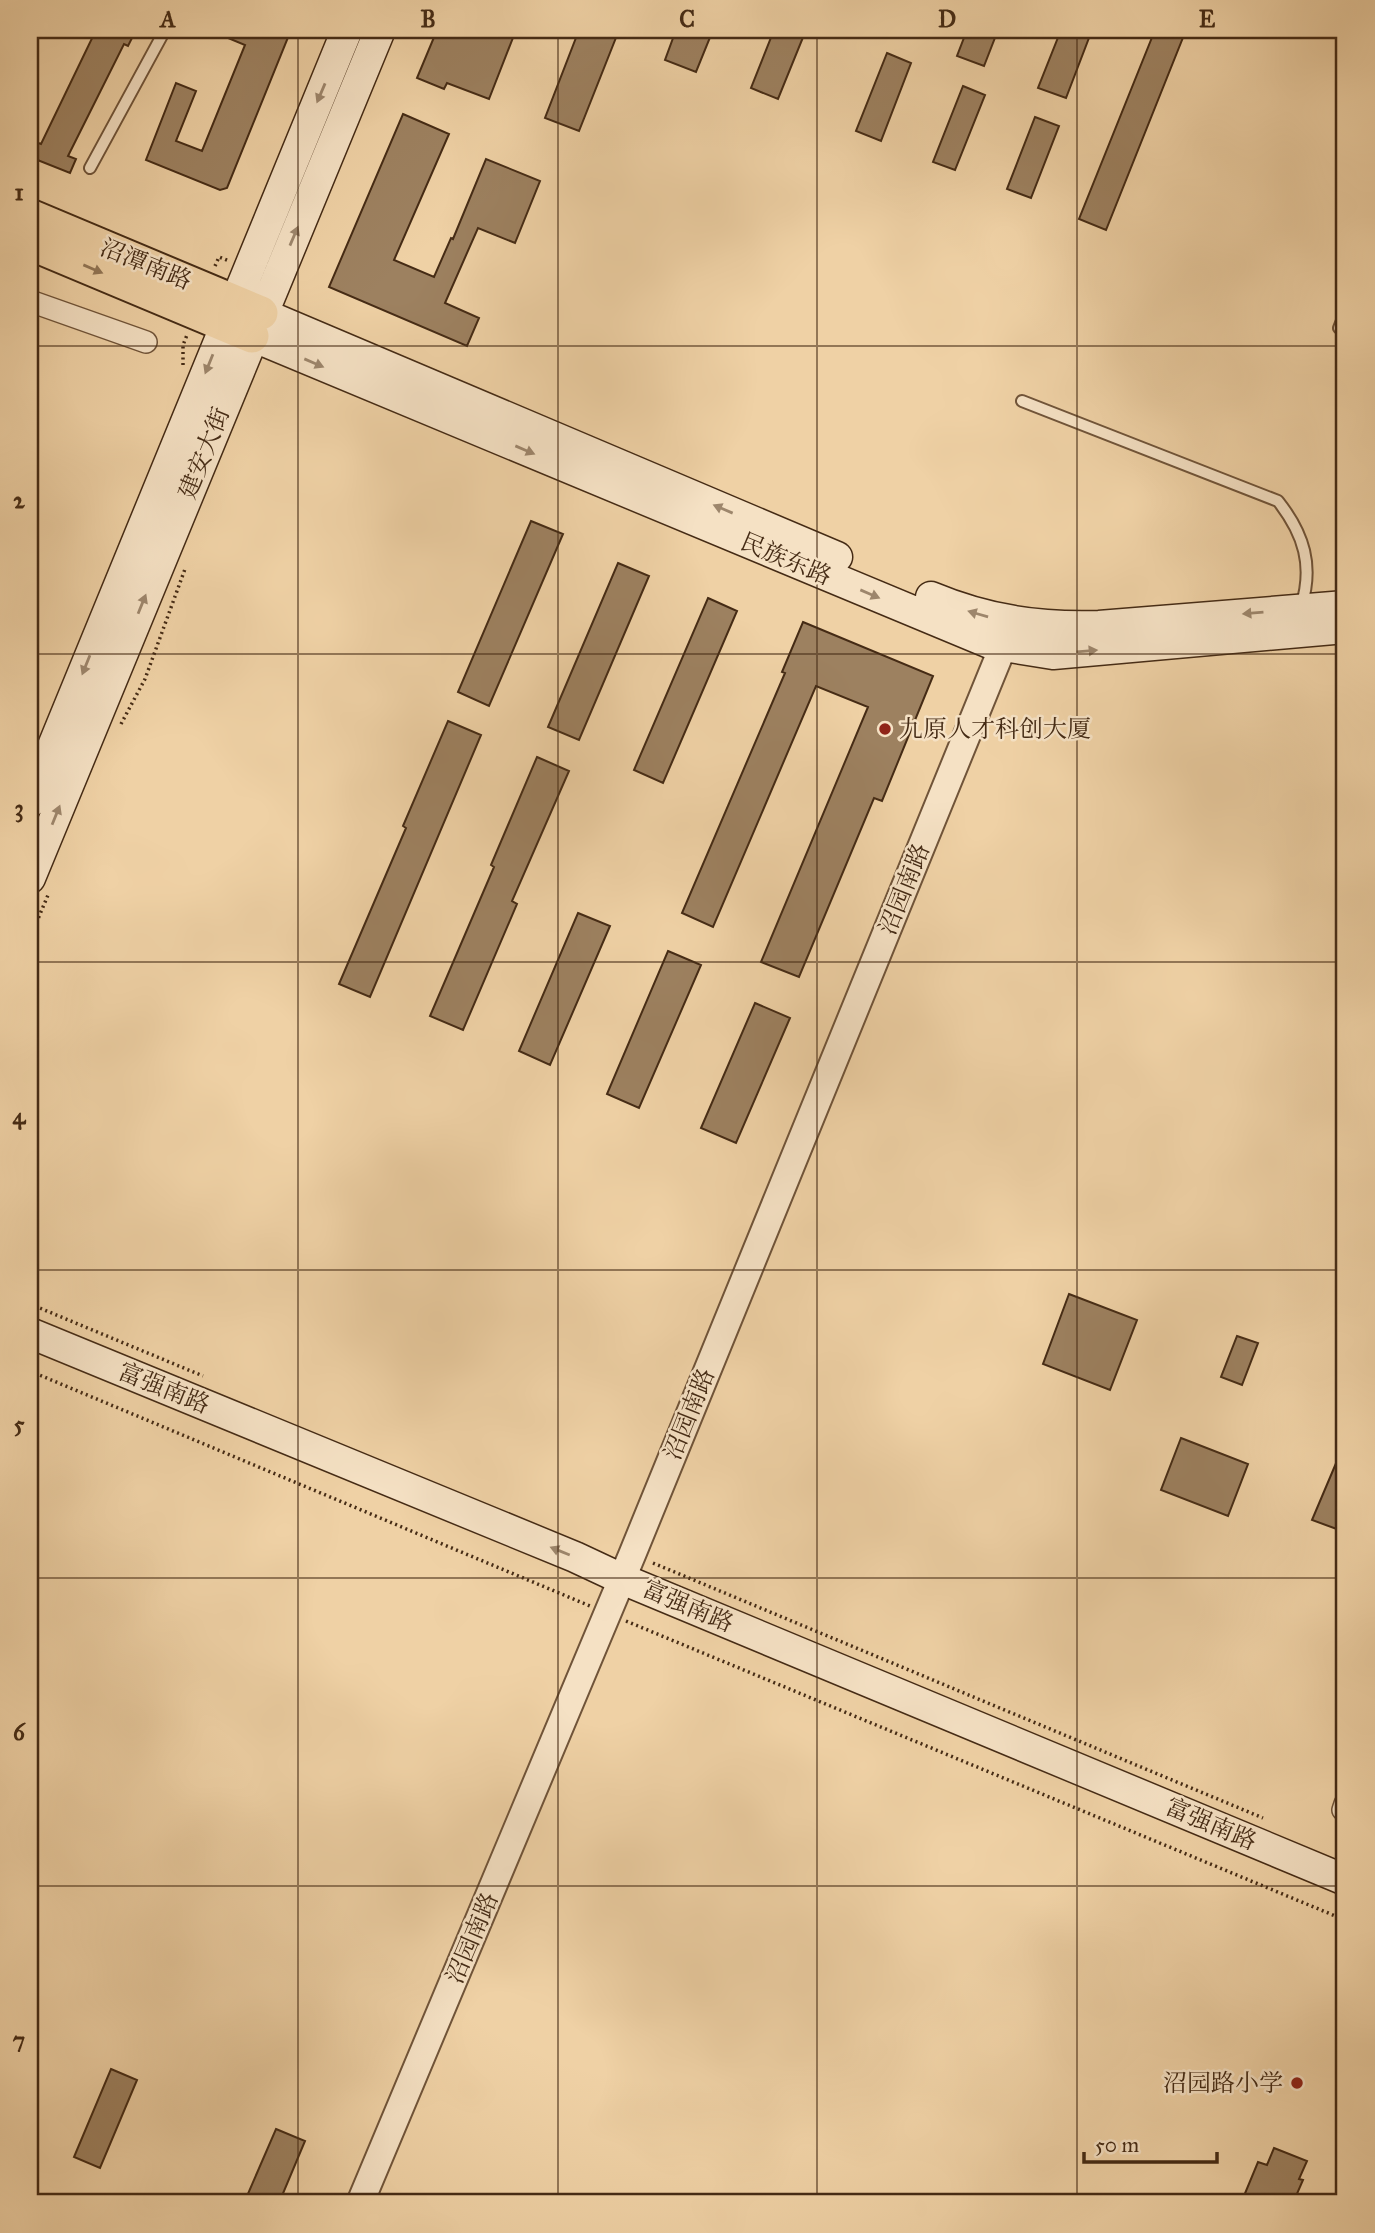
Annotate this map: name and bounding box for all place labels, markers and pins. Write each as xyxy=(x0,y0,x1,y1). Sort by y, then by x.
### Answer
place label: 九原人才科创大厦 xyxy=(899,714,1091,744)
marker: 九原人才科创大厦 xyxy=(877,721,893,737)
place label: 沼园路小学 xyxy=(1163,2068,1283,2098)
marker: 沼园路小学 xyxy=(1289,2075,1305,2091)

